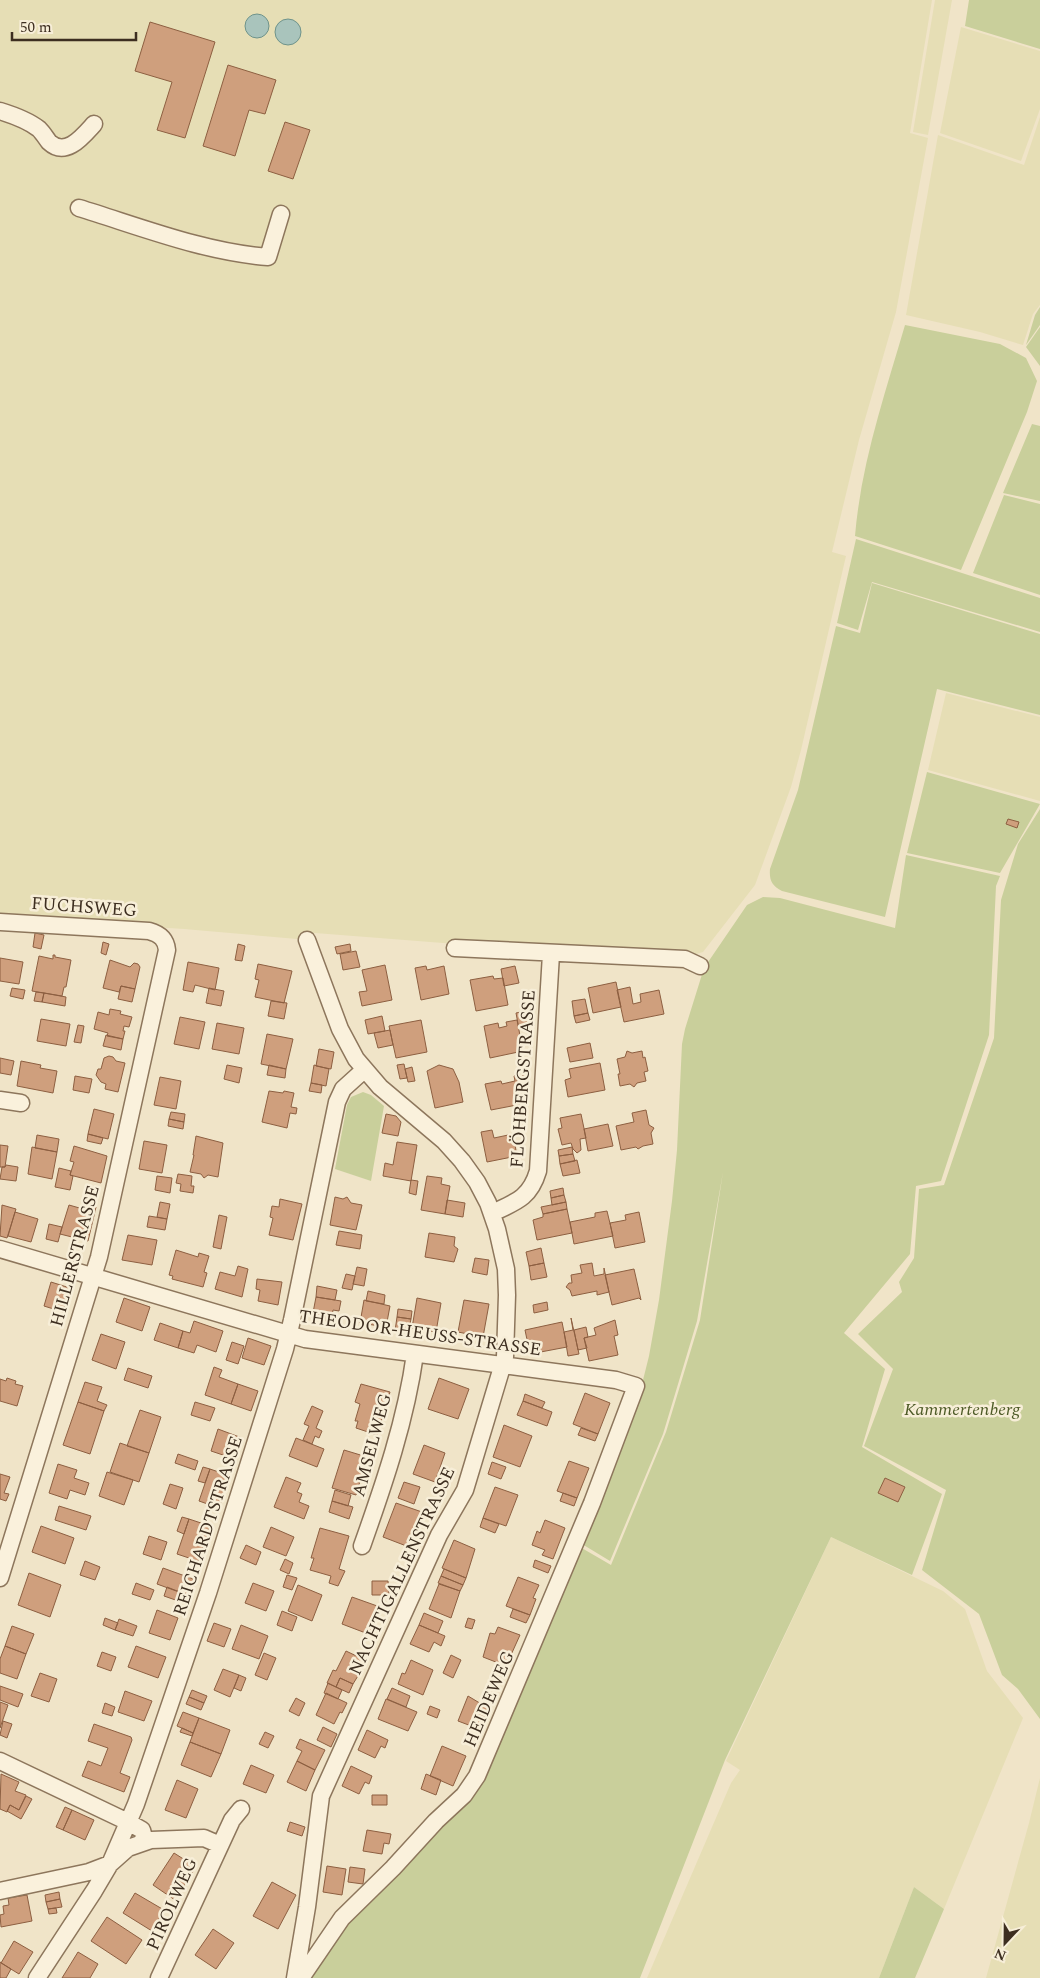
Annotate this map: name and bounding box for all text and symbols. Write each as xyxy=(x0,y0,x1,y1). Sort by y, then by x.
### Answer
scale bar xyxy=(12,10,136,42)
text: 50 m xyxy=(20,16,52,39)
street label: FUCHSWEG xyxy=(30,890,138,924)
street label: FLÖHBERGSTRASSE xyxy=(503,989,543,1169)
street label: HILLERSTRASSE xyxy=(43,1182,107,1330)
street label: THEODOR-HEUSS-STRASSE xyxy=(297,1303,543,1363)
street label: AMSELWEG xyxy=(345,1390,399,1500)
park label: Kammertenberg xyxy=(904,1396,1021,1423)
street label: REICHARDTSTRASSE xyxy=(166,1433,250,1619)
street label: NACHTIGALLENSTRASSE xyxy=(342,1462,462,1680)
street label: HEIDEWEG xyxy=(457,1647,521,1751)
street label: PIROLWEG xyxy=(139,1853,205,1955)
north arrow xyxy=(980,1918,1030,1968)
text: N xyxy=(991,1943,1010,1966)

